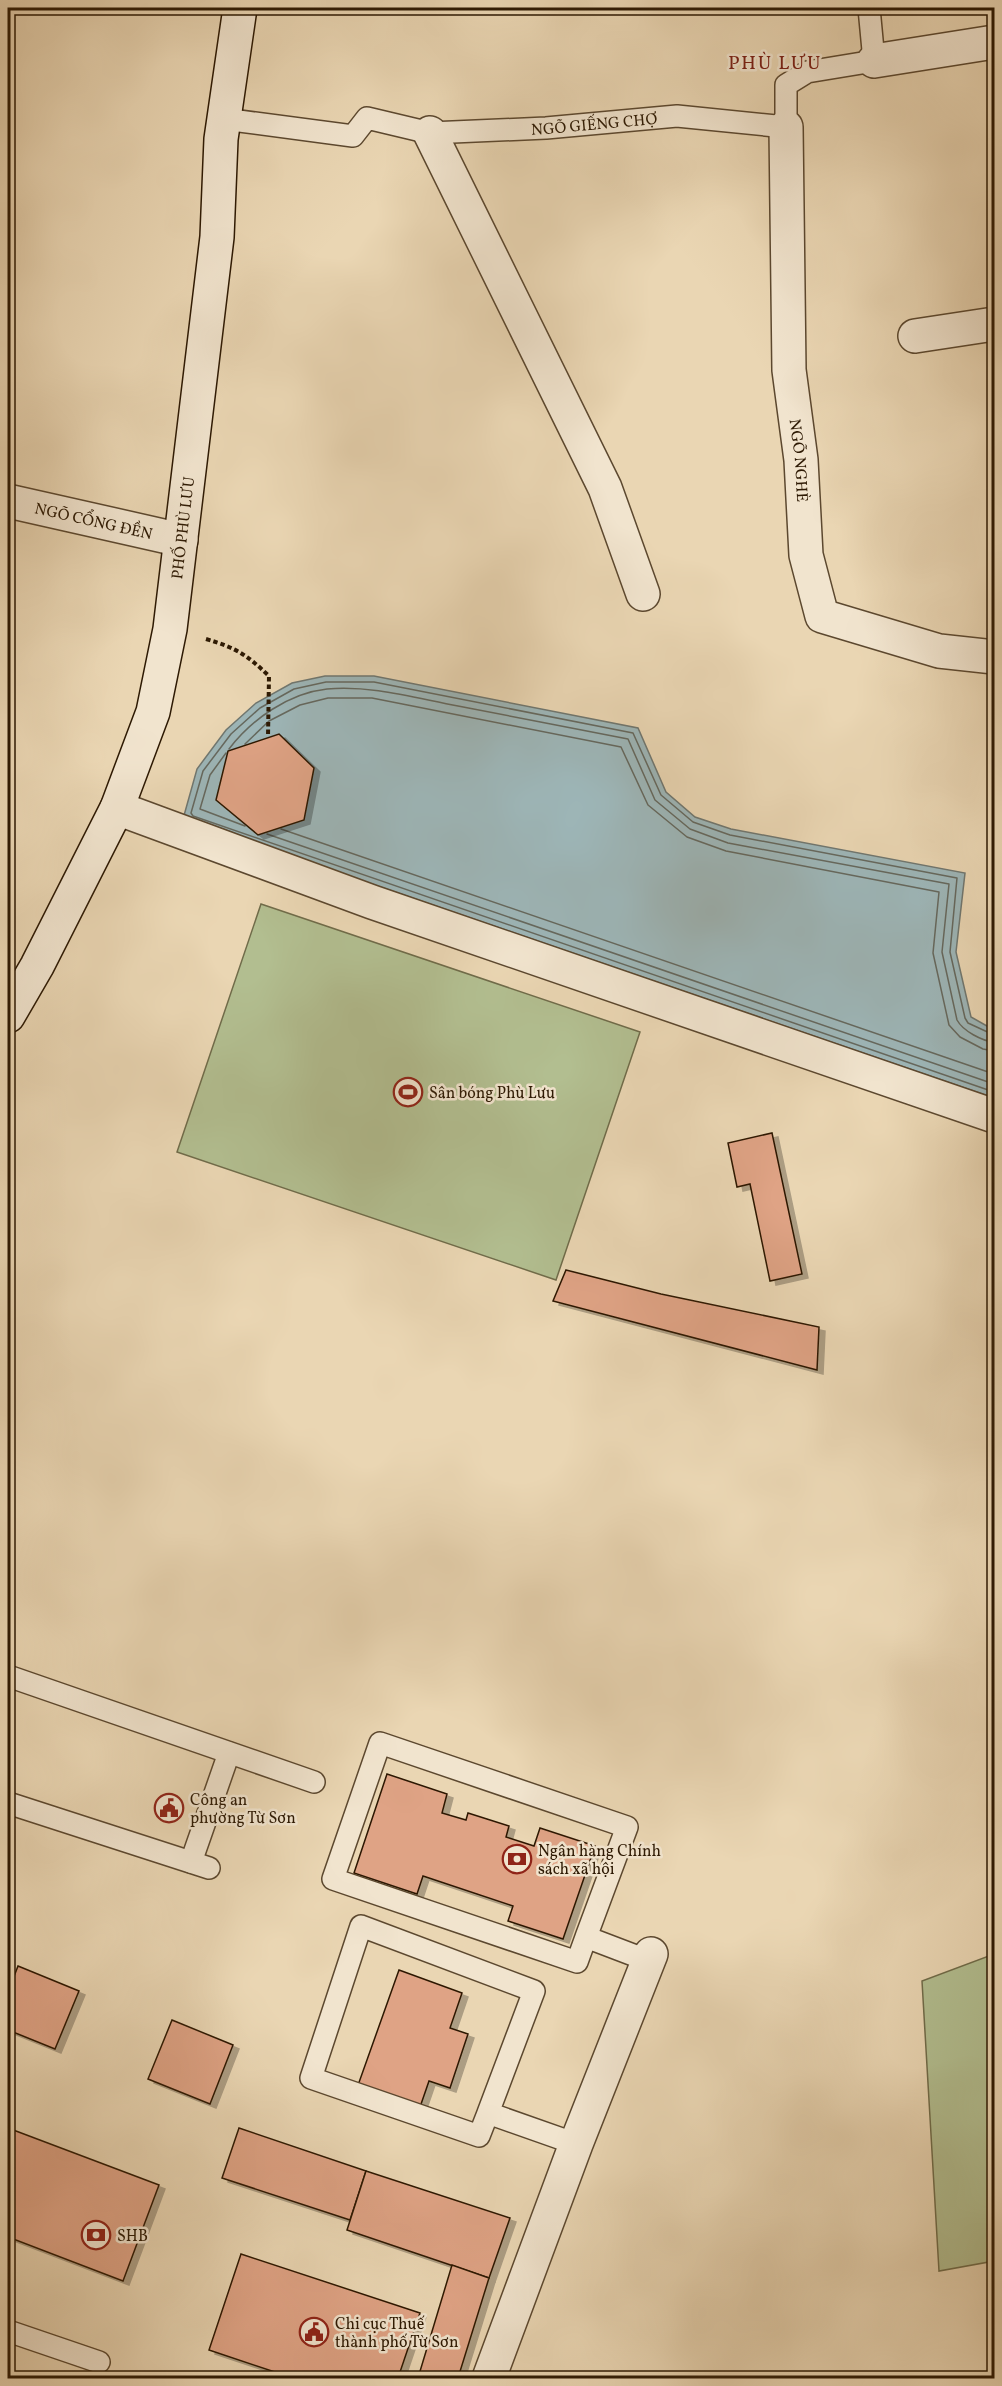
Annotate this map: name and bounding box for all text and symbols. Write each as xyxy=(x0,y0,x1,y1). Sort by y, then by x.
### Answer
district label: PHÙ LƯU xyxy=(728,50,822,78)
street label: NGÕ GIẾNG CHỢ xyxy=(531,109,658,142)
street label: NGÕ NGHÈ xyxy=(783,417,812,503)
street label: PHỐ PHÙ LƯU xyxy=(167,475,201,581)
street label: NGÕ CỔNG ĐỀN xyxy=(32,498,155,546)
sports icon: Sân bóng Phù Lưu xyxy=(392,1076,424,1108)
place label: Sân bóng Phù Lưu xyxy=(429,1083,555,1105)
place label: Công an phường Từ Sơn xyxy=(190,1790,296,1830)
public building icon: Công an phường Từ Sơn xyxy=(153,1792,185,1824)
place label: Ngân hàng Chính sách xã hội xyxy=(538,1841,661,1881)
bank icon: Ngân hàng Chính sách xã hội xyxy=(501,1843,533,1875)
bank icon: SHB xyxy=(80,2219,112,2251)
place label: SHB xyxy=(117,2226,148,2248)
place label: Chi cục Thuế thành phố Từ Sơn xyxy=(335,2314,459,2354)
public building icon: Chi cục Thuế thành phố Từ Sơn xyxy=(298,2316,330,2348)

